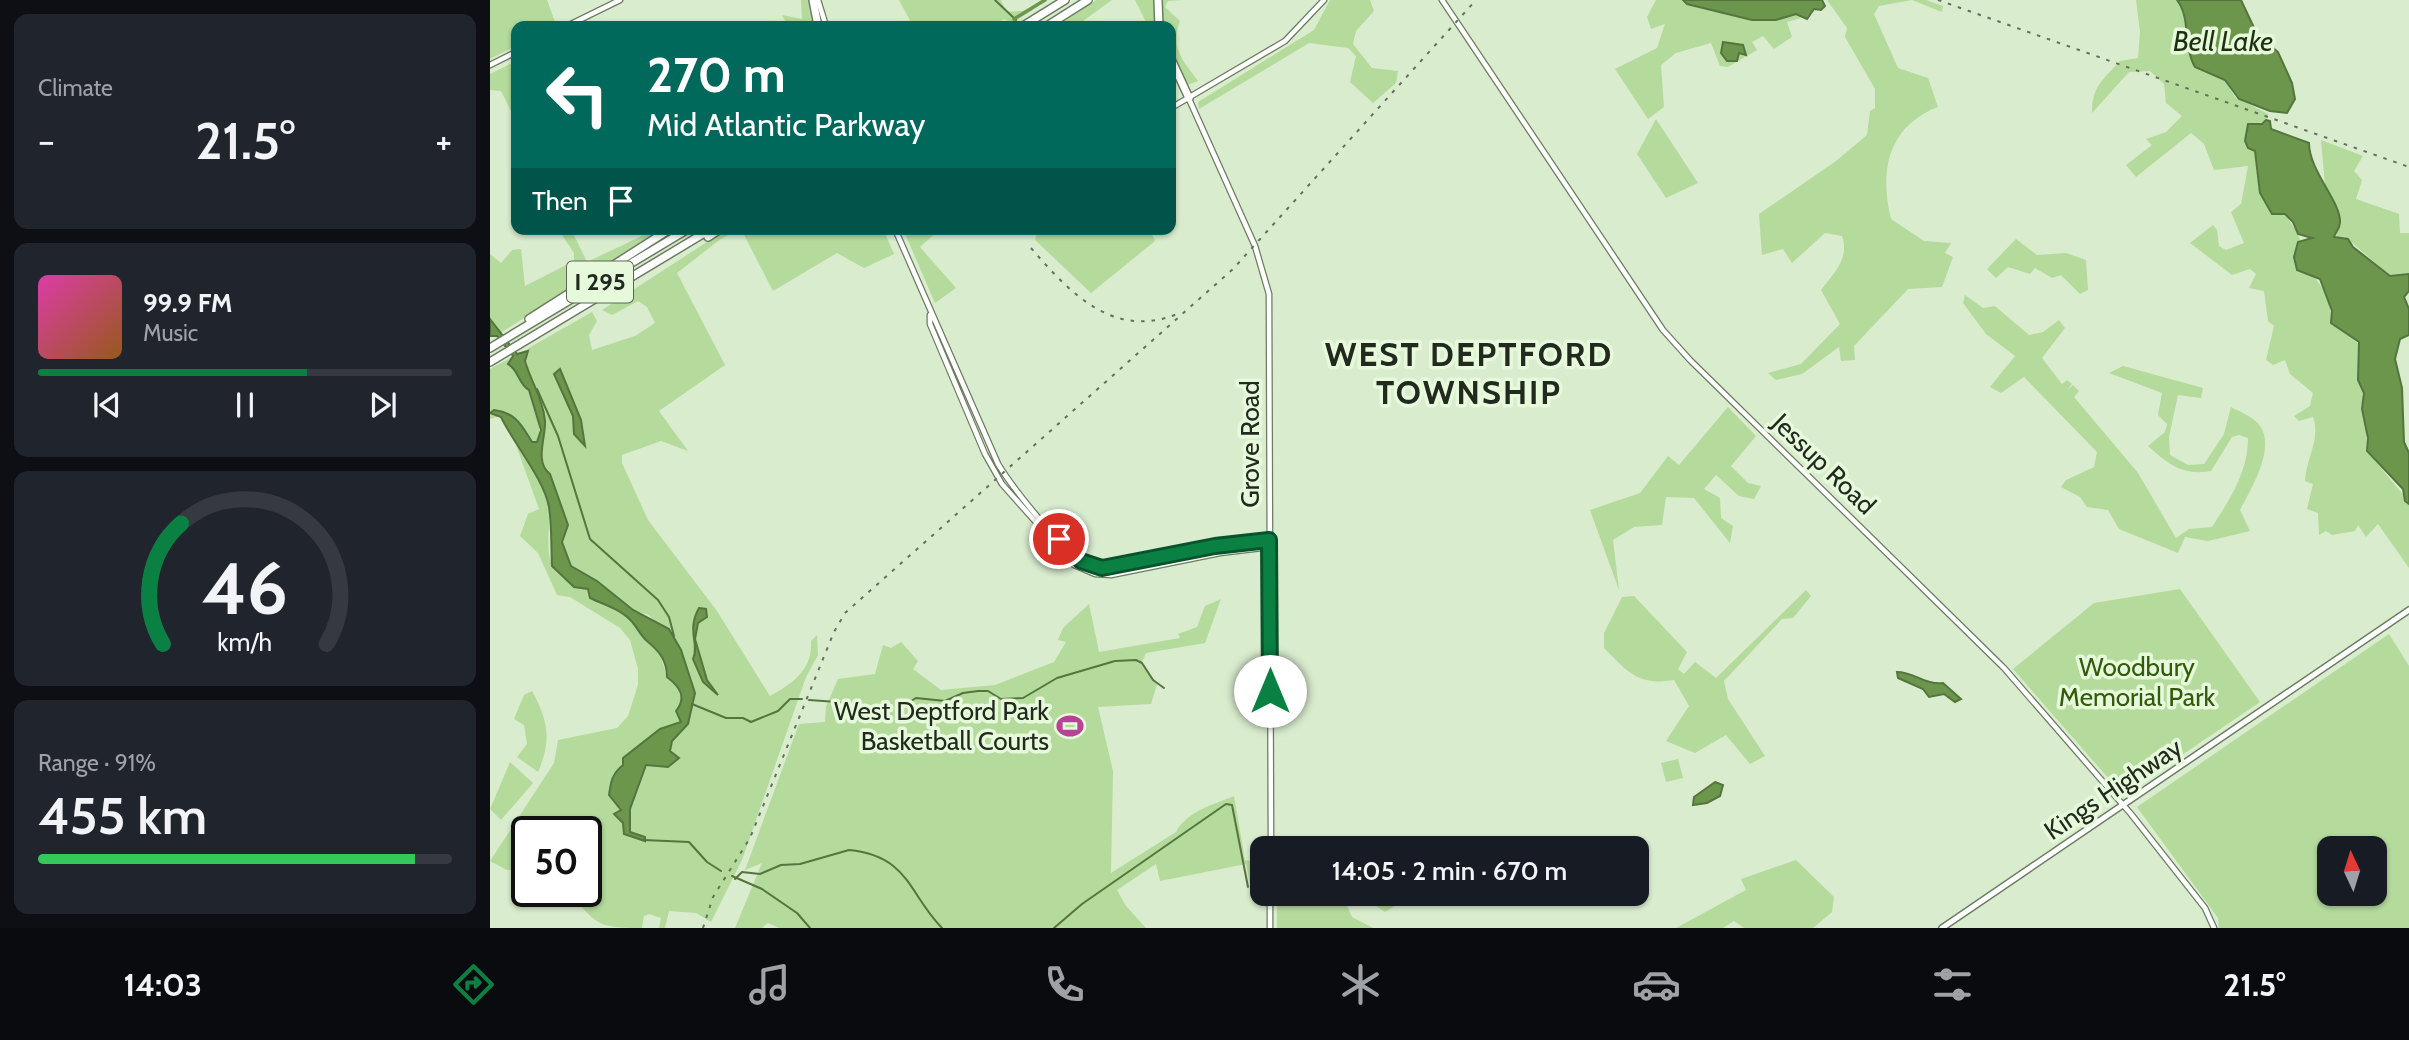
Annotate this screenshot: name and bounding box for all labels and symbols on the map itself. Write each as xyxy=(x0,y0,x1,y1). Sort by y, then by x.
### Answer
water label: Bell Lake xyxy=(2173,24,2273,58)
road number: I 295 xyxy=(567,262,633,302)
district label: WEST DEPTFORD TOWNSHIP xyxy=(1325,334,1613,412)
street label: Grove Road xyxy=(1234,380,1266,508)
street label: Jessup Road xyxy=(1765,406,1882,521)
pin xyxy=(1029,509,1089,569)
park label: Woodbury Memorial Park xyxy=(2059,651,2215,713)
position arrow xyxy=(1233,654,1307,728)
place label: West Deptford Park Basketball Courts xyxy=(834,695,1049,757)
sports icon: West Deptford Park Basketball Courts xyxy=(1055,711,1085,741)
street label: Kings Highway xyxy=(2038,731,2188,847)
speed limit sign: 50 xyxy=(511,816,602,907)
north arrow xyxy=(2317,836,2387,906)

